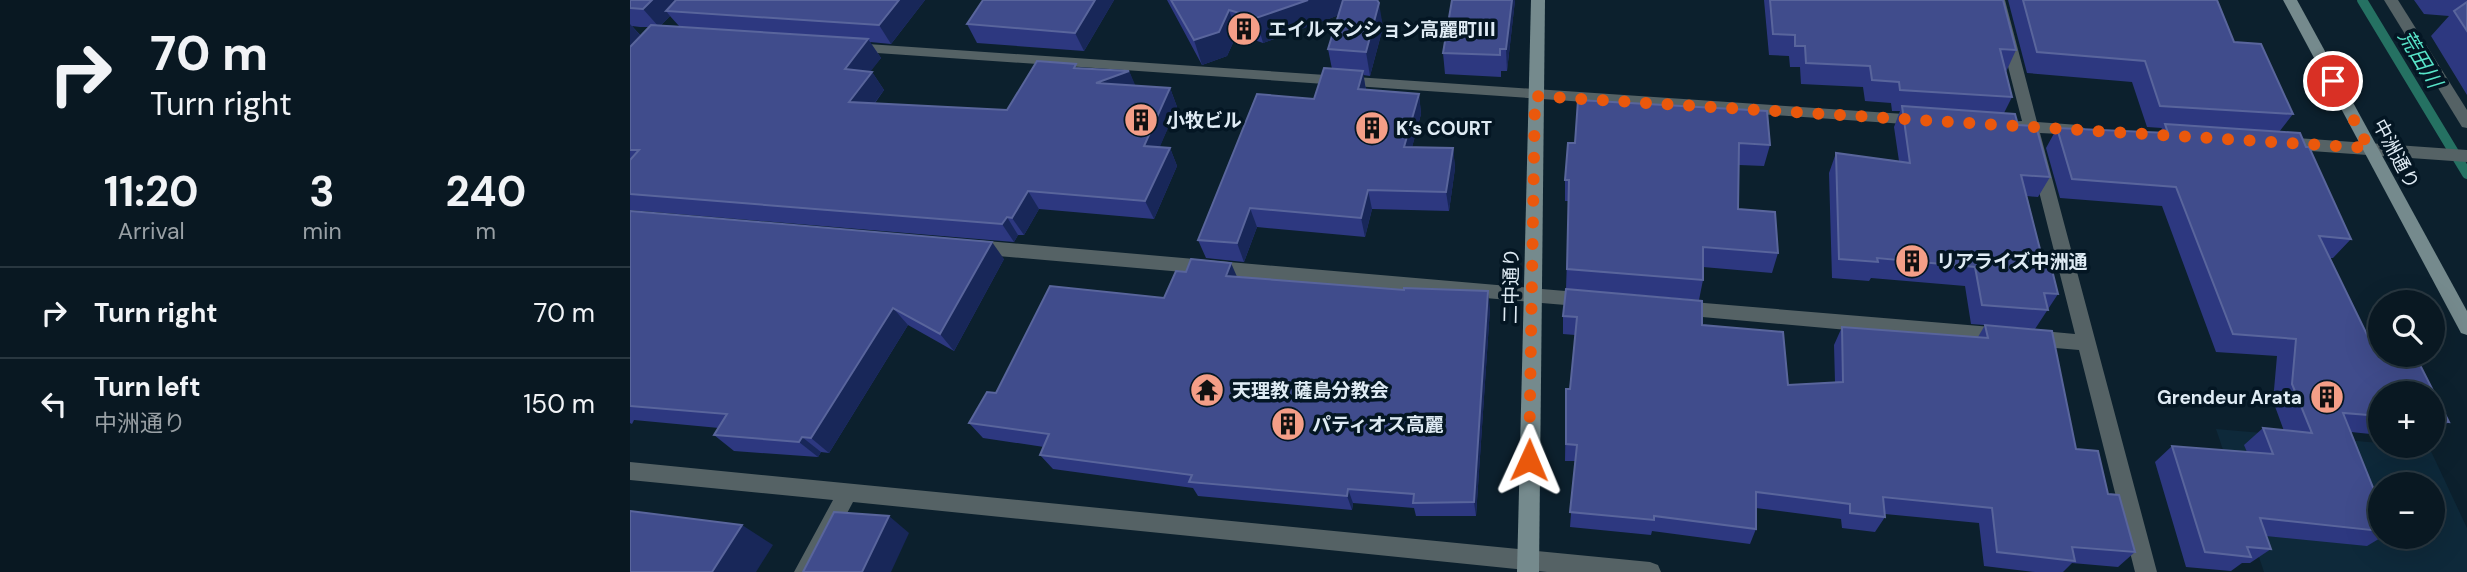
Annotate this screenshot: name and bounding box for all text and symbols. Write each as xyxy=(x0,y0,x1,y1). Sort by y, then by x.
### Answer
building icon: エイルマンション高麗町Ⅲ xyxy=(1225,10,1263,48)
place label: エイルマンション高麗町Ⅲ xyxy=(1268,17,1496,42)
text: 70 m xyxy=(150,21,268,85)
water label: 荒田川 xyxy=(2392,25,2449,95)
icon: right xyxy=(35,28,126,119)
pin xyxy=(2303,51,2363,111)
icon: arrive xyxy=(2314,62,2352,100)
text: Turn right xyxy=(150,83,292,125)
building icon: 小牧ビル xyxy=(1122,101,1160,139)
place label: 小牧ビル xyxy=(1166,108,1242,133)
building icon: K’s COURT xyxy=(1353,109,1391,147)
street label: 中洲通り xyxy=(2367,115,2425,193)
place label: K’s COURT xyxy=(1396,116,1492,141)
text: 11:20 xyxy=(104,164,199,219)
text: 3 xyxy=(309,164,335,219)
text: 240 xyxy=(445,164,526,219)
text: Arrival xyxy=(118,216,185,246)
text: min xyxy=(302,216,342,246)
text: m xyxy=(476,216,496,246)
building icon: リアライズ中洲通 xyxy=(1893,242,1931,280)
street label: 二中通り xyxy=(1498,248,1524,324)
place label: リアライズ中洲通 xyxy=(1936,249,2087,274)
map controls xyxy=(2368,290,2445,549)
button: search xyxy=(2368,290,2445,367)
icon: right xyxy=(35,294,73,332)
text: Turn right xyxy=(94,296,218,330)
text: 70 m xyxy=(534,296,595,330)
text: Turn left xyxy=(94,370,201,404)
temple icon: 天理教 薩島分教会 xyxy=(1188,371,1226,409)
place label: 天理教 薩島分教会 xyxy=(1232,378,1388,403)
building icon: Grendeur Arata xyxy=(2308,378,2346,416)
button: + xyxy=(2368,381,2445,458)
icon: left xyxy=(35,385,73,423)
place label: Grendeur Arata xyxy=(2157,385,2302,410)
text: 150 m xyxy=(523,387,595,421)
building icon: パティオス高麗 xyxy=(1269,405,1307,443)
text: 中洲通り xyxy=(94,408,186,438)
place label: パティオス高麗 xyxy=(1312,412,1444,437)
position arrow xyxy=(1492,423,1566,497)
button: − xyxy=(2368,472,2445,549)

